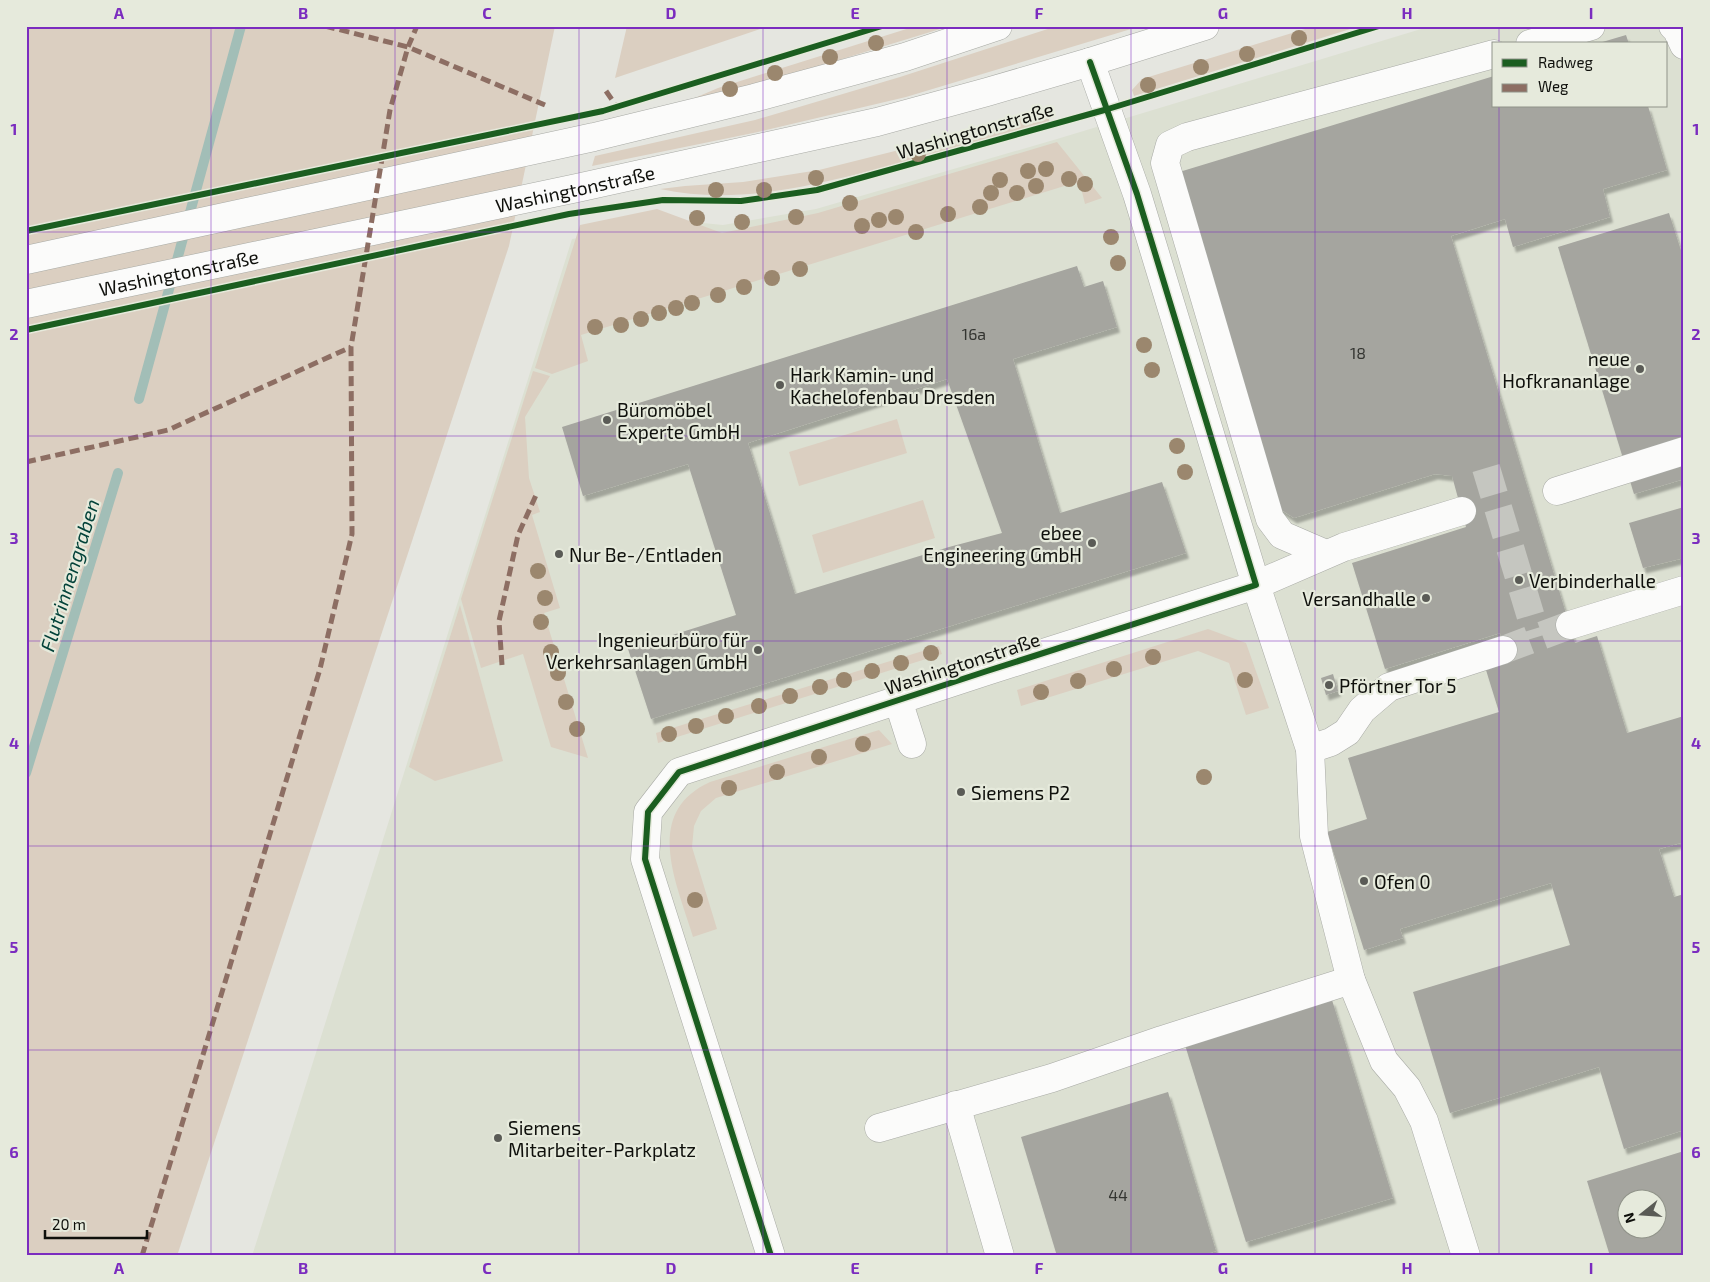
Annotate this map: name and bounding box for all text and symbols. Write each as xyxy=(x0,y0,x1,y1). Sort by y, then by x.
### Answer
text: A xyxy=(114,3,125,22)
text: B xyxy=(298,3,308,22)
text: C xyxy=(482,3,492,22)
text: D xyxy=(666,3,677,22)
text: E xyxy=(850,3,860,22)
text: F xyxy=(1035,3,1044,22)
text: G xyxy=(1218,3,1228,22)
text: H xyxy=(1401,3,1413,22)
text: I xyxy=(1589,3,1593,22)
legend xyxy=(1492,42,1668,108)
text: Radweg xyxy=(1538,53,1593,71)
text: Weg xyxy=(1538,77,1569,95)
street label: Washingtonstraße xyxy=(894,97,1056,163)
text: 1 xyxy=(11,119,17,138)
text: 1 xyxy=(1693,119,1699,138)
street label: Washingtonstraße xyxy=(493,160,657,216)
street label: Washingtonstraße xyxy=(97,244,260,300)
text: 2 xyxy=(9,324,19,343)
house number: 16a xyxy=(962,324,986,343)
text: 2 xyxy=(1691,324,1701,343)
house number: 18 xyxy=(1350,343,1366,362)
place label: neue Hofkrananlage xyxy=(1502,347,1630,392)
place label: Hark Kamin- und Kachelofenbau Dresden xyxy=(790,363,995,408)
marker: neue Hofkrananlage xyxy=(1634,363,1646,375)
marker: Hark Kamin- und Kachelofenbau Dresden xyxy=(774,379,786,391)
place label: Büromöbel Experte GmbH xyxy=(617,398,740,443)
marker: Büromöbel Experte GmbH xyxy=(601,414,613,426)
water label: Flutrinnengraben xyxy=(34,496,104,654)
place label: ebee Engineering GmbH xyxy=(923,521,1082,566)
text: 3 xyxy=(9,528,19,547)
text: 3 xyxy=(1691,528,1701,547)
marker: ebee Engineering GmbH xyxy=(1086,537,1098,549)
place label: Nur Be-/Entladen xyxy=(569,543,722,566)
marker: Nur Be-/Entladen xyxy=(553,548,565,560)
place label: Verbinderhalle xyxy=(1529,569,1656,592)
marker: Verbinderhalle xyxy=(1513,574,1525,586)
place label: Versandhalle xyxy=(1302,587,1416,610)
marker: Versandhalle xyxy=(1420,592,1432,604)
street label: Washingtonstraße xyxy=(881,627,1043,699)
place label: Ingenieurbüro für Verkehrsanlagen GmbH xyxy=(546,628,748,673)
marker: Ingenieurbüro für Verkehrsanlagen GmbH xyxy=(752,644,764,656)
place label: Pförtner Tor 5 xyxy=(1339,674,1457,697)
marker: Pförtner Tor 5 xyxy=(1323,679,1335,691)
text: 4 xyxy=(9,733,19,752)
text: 4 xyxy=(1691,733,1701,752)
place label: Siemens P2 xyxy=(971,781,1070,804)
marker: Siemens P2 xyxy=(955,786,967,798)
place label: Ofen 0 xyxy=(1374,870,1431,893)
marker: Ofen 0 xyxy=(1358,875,1370,887)
text: 5 xyxy=(10,937,19,956)
text: 5 xyxy=(1692,937,1701,956)
place label: Siemens Mitarbeiter-Parkplatz xyxy=(508,1116,696,1161)
marker: Siemens Mitarbeiter-Parkplatz xyxy=(492,1132,504,1144)
text: 6 xyxy=(9,1142,19,1161)
text: 6 xyxy=(1691,1142,1701,1161)
house number: 44 xyxy=(1108,1185,1128,1204)
north arrow xyxy=(1618,1190,1668,1240)
scale bar xyxy=(45,1207,148,1239)
text: N xyxy=(1619,1211,1639,1225)
text: 20 m xyxy=(52,1215,86,1233)
text: A xyxy=(114,1258,125,1277)
text: B xyxy=(298,1258,308,1277)
text: C xyxy=(482,1258,492,1277)
text: D xyxy=(666,1258,677,1277)
text: E xyxy=(850,1258,860,1277)
text: F xyxy=(1035,1258,1044,1277)
text: G xyxy=(1218,1258,1228,1277)
text: H xyxy=(1401,1258,1413,1277)
text: I xyxy=(1589,1258,1593,1277)

